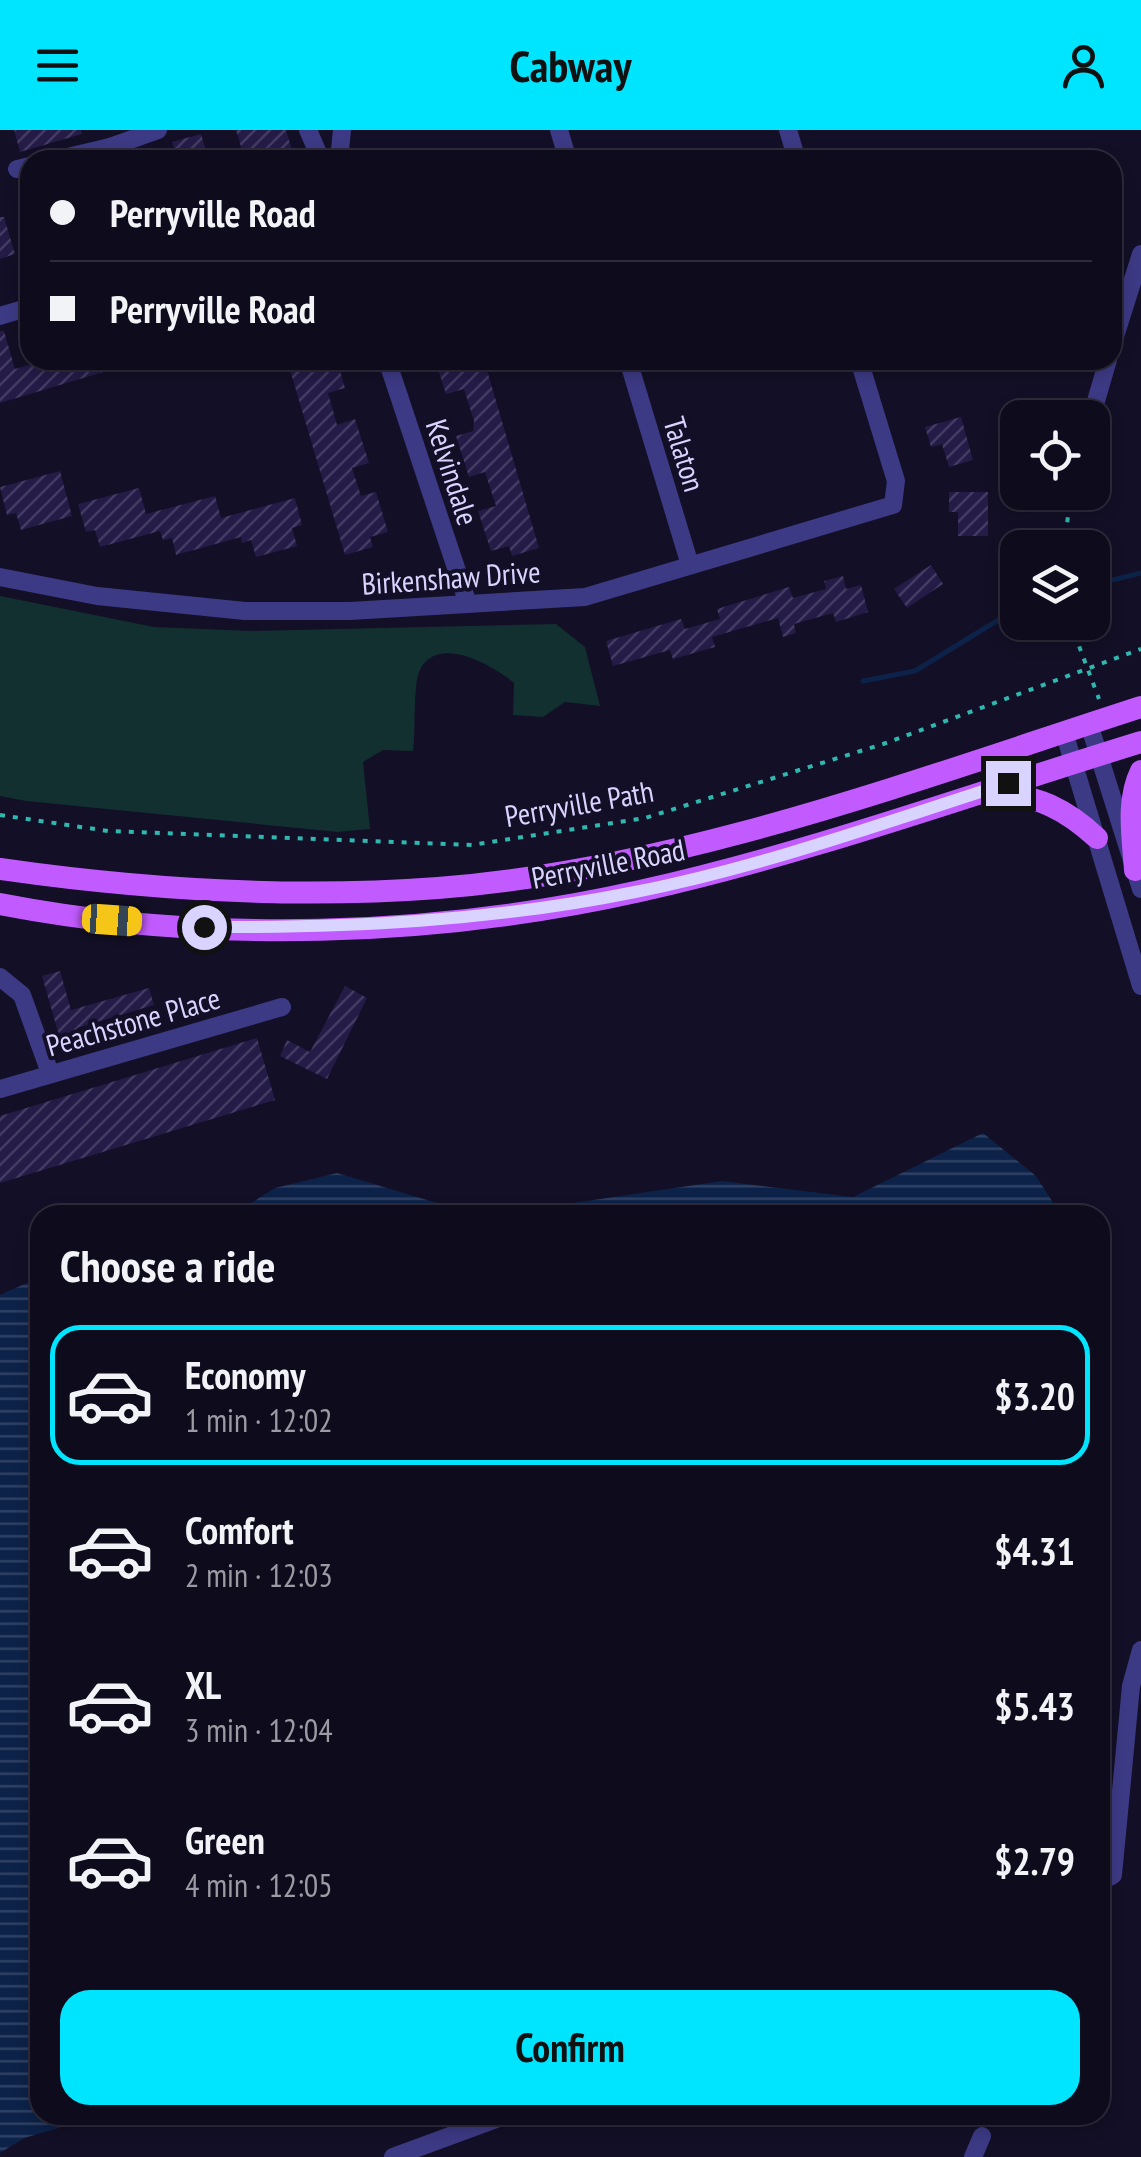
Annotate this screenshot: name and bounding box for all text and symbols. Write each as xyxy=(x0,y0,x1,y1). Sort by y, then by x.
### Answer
text: Cabway xyxy=(510,36,631,94)
icon: menu xyxy=(30,38,85,93)
icon: person xyxy=(1056,38,1111,93)
text: Perryville Road xyxy=(110,188,316,237)
text: Perryville Road xyxy=(110,284,316,333)
map controls xyxy=(1000,400,1110,640)
button: locate xyxy=(1000,400,1110,510)
street label: Talaton xyxy=(655,412,715,496)
street label: Kelvindale xyxy=(418,414,488,530)
button: layers xyxy=(1000,530,1110,640)
street label: Birkenshaw Drive xyxy=(360,551,542,603)
route end xyxy=(986,761,1031,806)
street label: Perryville Path xyxy=(502,771,656,835)
street label: Perryville Road xyxy=(528,829,688,897)
car xyxy=(81,903,143,937)
route start xyxy=(182,905,227,950)
street label: Peachstone Place xyxy=(42,978,224,1064)
text: Choose a ride xyxy=(60,1236,275,1294)
icon: car xyxy=(65,1350,155,1440)
text: Economy xyxy=(185,1350,305,1399)
text: $3.20 xyxy=(994,1371,1075,1420)
text: 1 min · 12:02 xyxy=(185,1399,333,1441)
icon: car xyxy=(65,1505,155,1595)
text: Comfort xyxy=(185,1505,294,1554)
text: $4.31 xyxy=(994,1526,1075,1575)
text: 2 min · 12:03 xyxy=(185,1554,333,1596)
icon: car xyxy=(65,1660,155,1750)
text: XL xyxy=(185,1660,221,1709)
text: $5.43 xyxy=(994,1681,1075,1730)
text: 3 min · 12:04 xyxy=(185,1709,333,1751)
icon: car xyxy=(65,1815,155,1905)
text: Green xyxy=(185,1815,265,1864)
text: $2.79 xyxy=(994,1836,1075,1885)
text: 4 min · 12:05 xyxy=(185,1864,333,1906)
button: Confirm xyxy=(60,1990,1080,2105)

